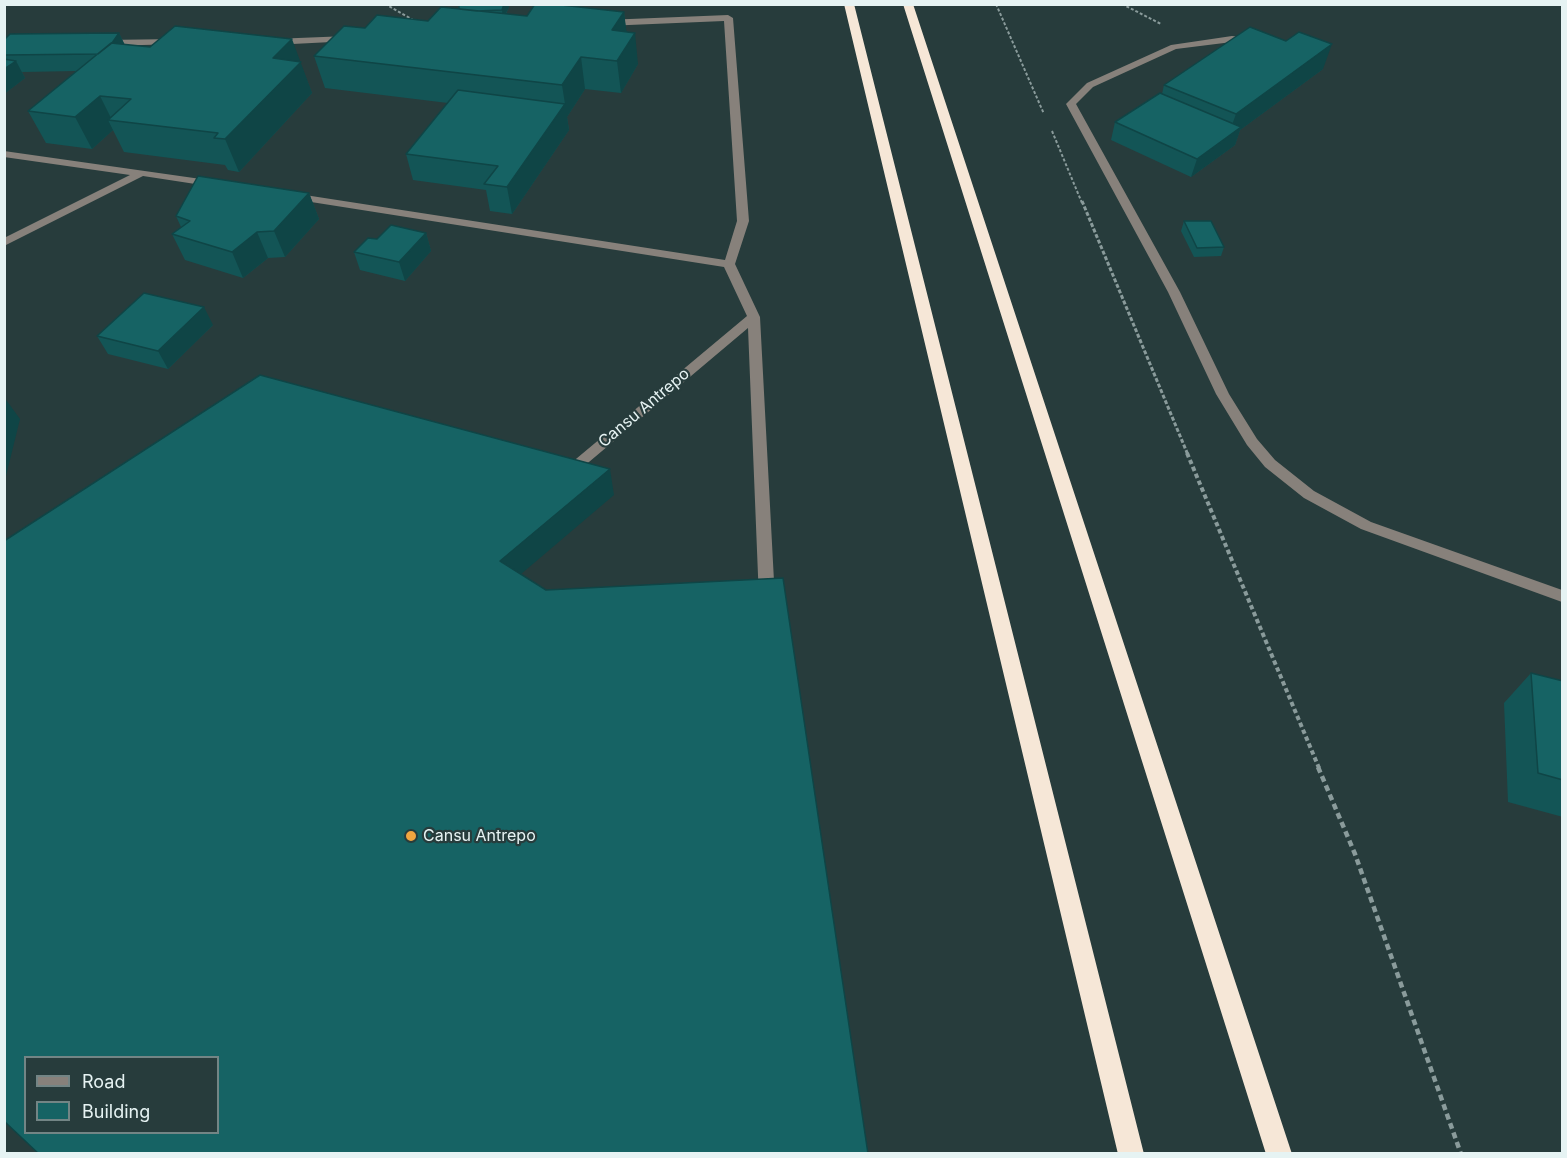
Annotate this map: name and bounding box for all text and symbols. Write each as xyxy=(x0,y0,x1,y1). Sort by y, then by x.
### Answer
street label: Cansu Antrepo xyxy=(595,364,693,452)
place label: Cansu Antrepo xyxy=(423,826,536,846)
marker: Cansu Antrepo xyxy=(404,829,418,843)
legend xyxy=(24,1056,219,1134)
text: Road xyxy=(82,1071,125,1092)
text: Building xyxy=(82,1101,150,1122)

